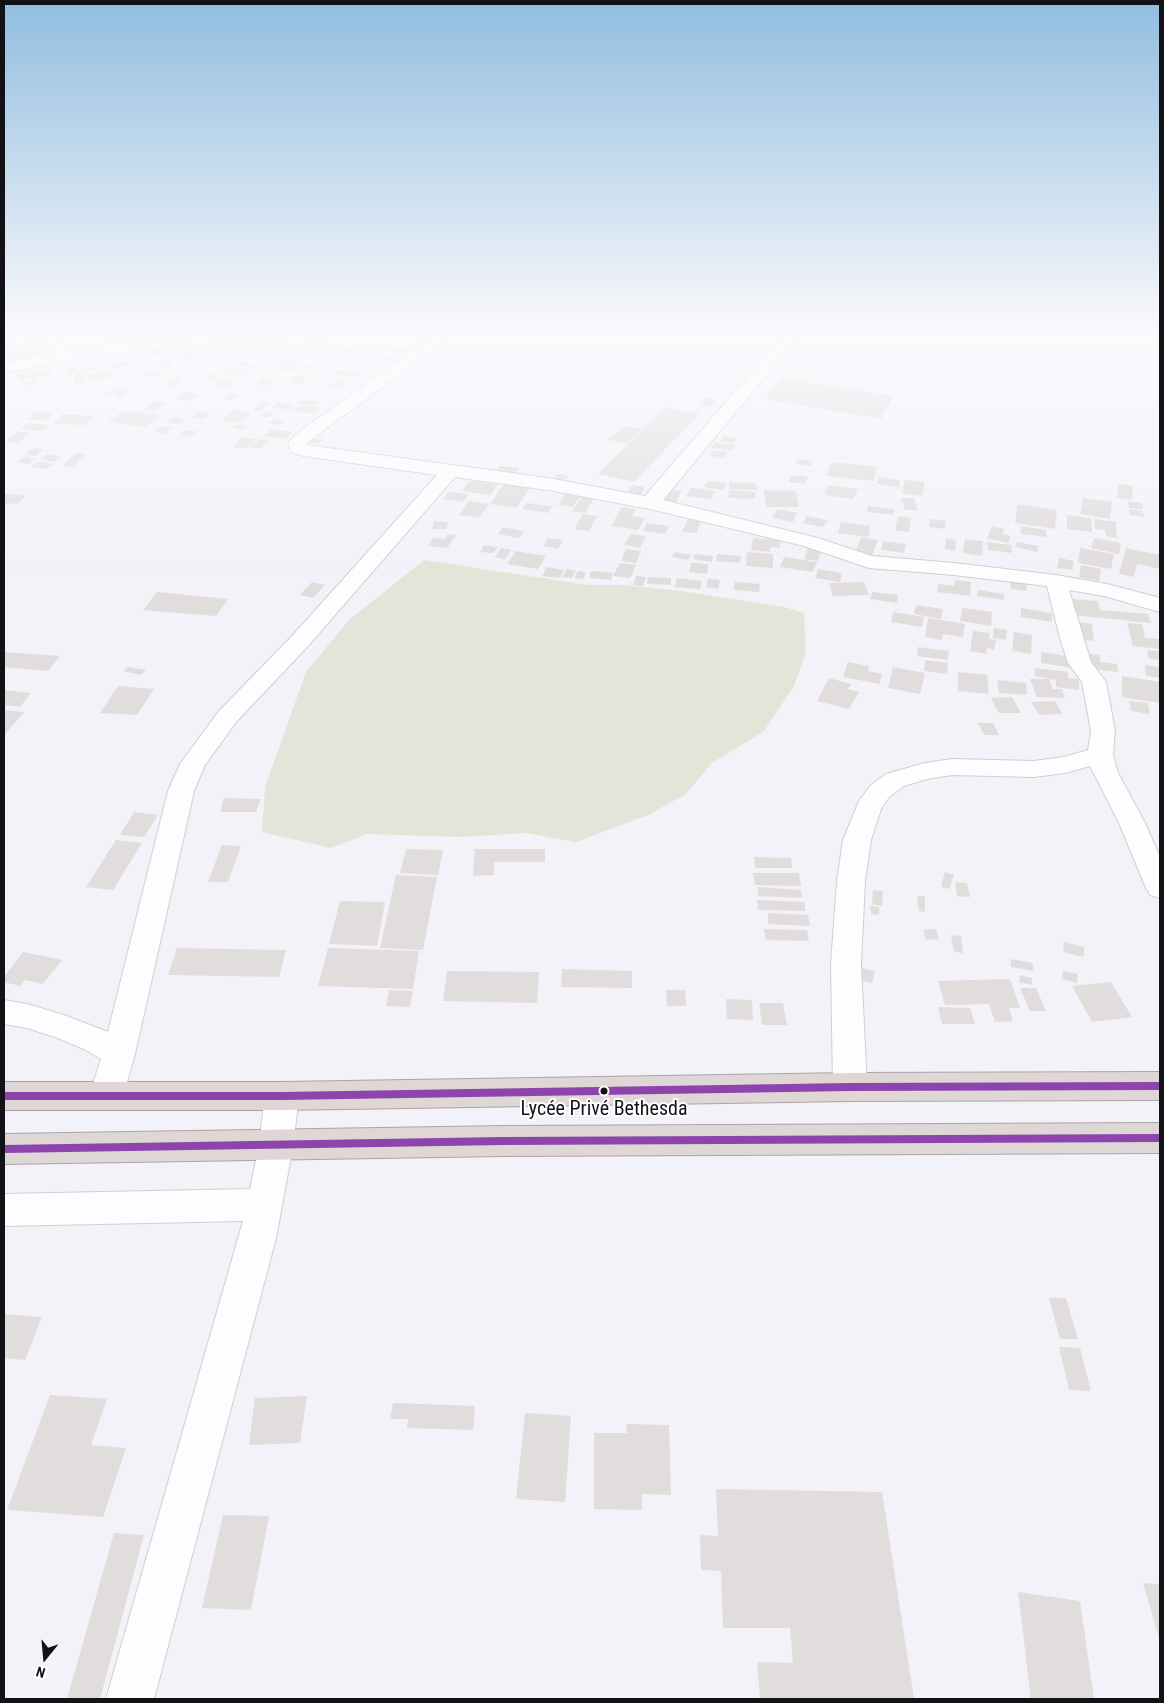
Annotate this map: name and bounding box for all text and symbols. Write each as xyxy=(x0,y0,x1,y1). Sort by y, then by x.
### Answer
marker: Lycée Privé Bethesda xyxy=(599,1086,609,1096)
place label: Lycée Privé Bethesda xyxy=(520,1098,688,1122)
north arrow xyxy=(20,1633,70,1683)
text: N xyxy=(34,1663,47,1681)

